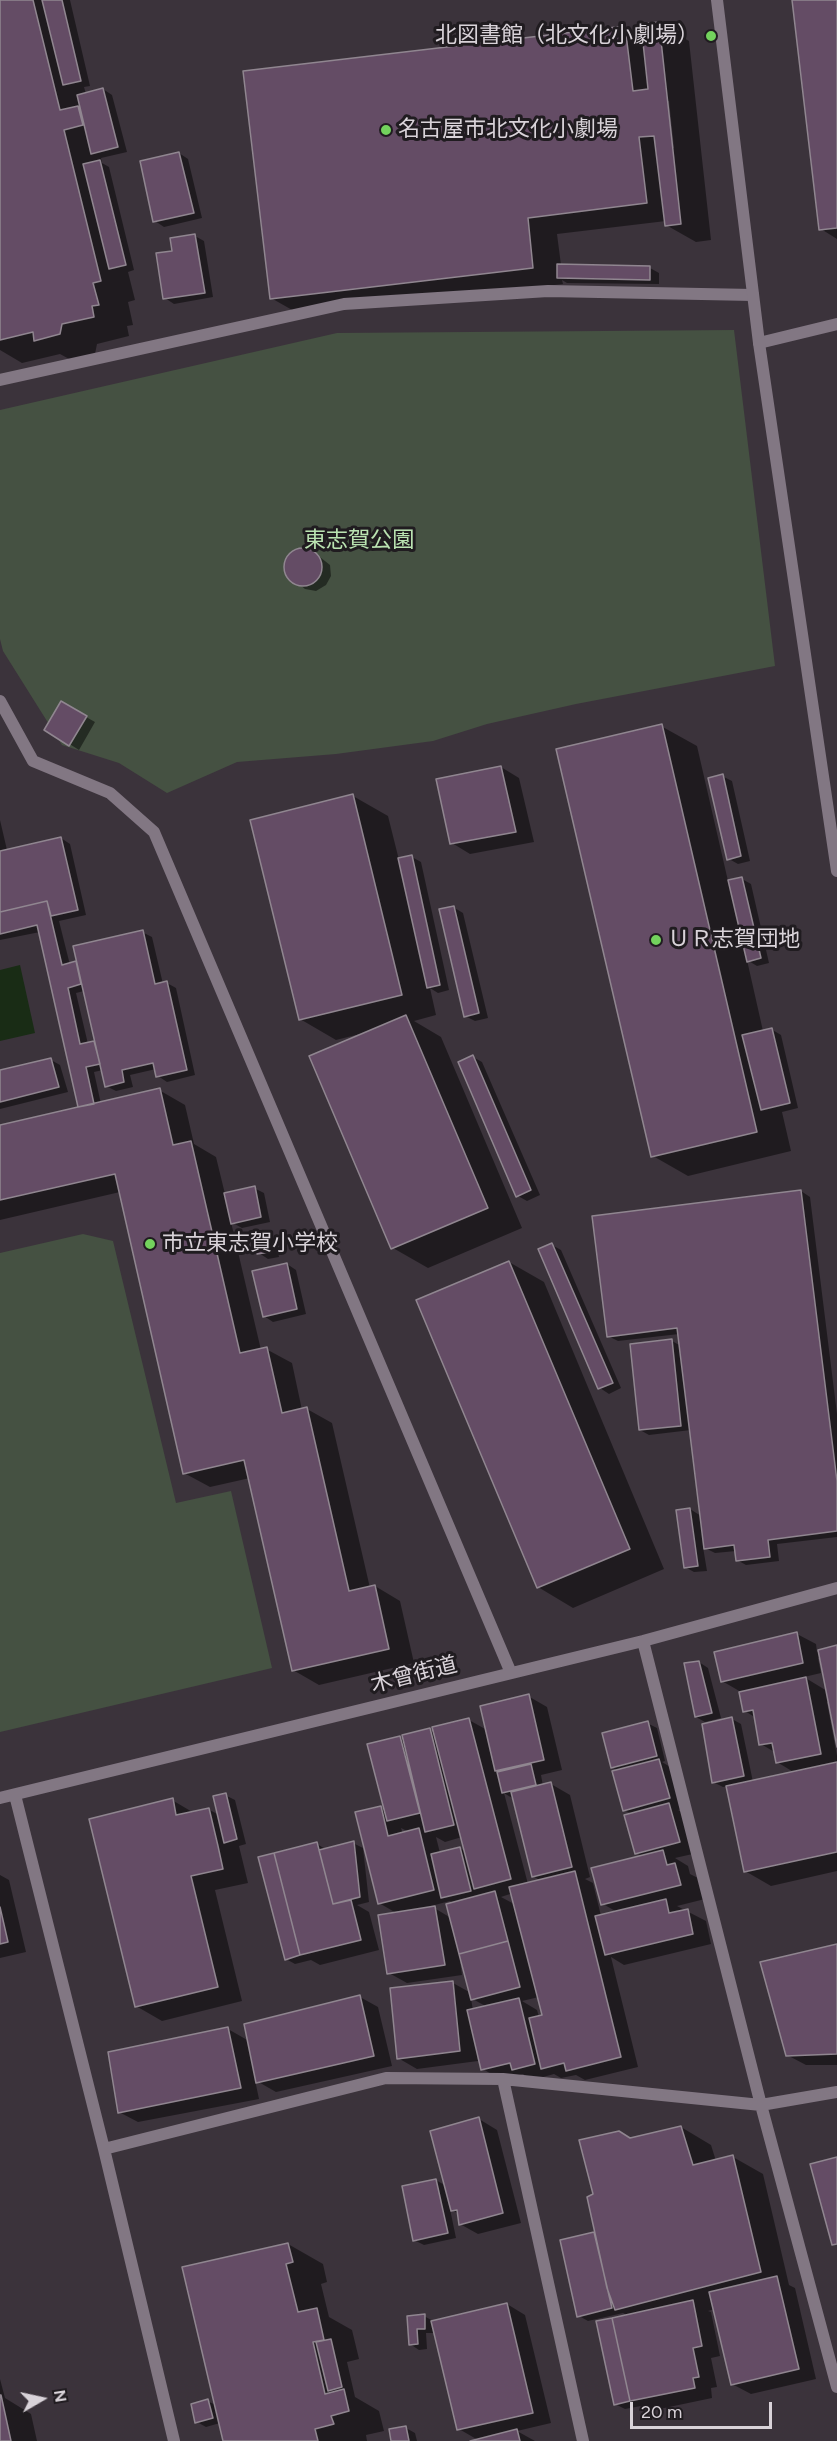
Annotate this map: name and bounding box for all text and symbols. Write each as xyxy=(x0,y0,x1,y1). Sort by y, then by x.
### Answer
place label: 北図書館（北文化小劇場） xyxy=(435,23,699,49)
marker: 北図書館（北文化小劇場） xyxy=(704,29,718,43)
place label: 名古屋市北文化小劇場 xyxy=(398,117,618,143)
marker: 名古屋市北文化小劇場 xyxy=(379,123,393,137)
park label: 東志賀公園 xyxy=(304,528,414,554)
place label: ＵＲ志賀団地 xyxy=(668,927,800,953)
marker: ＵＲ志賀団地 xyxy=(649,933,663,947)
place label: 市立東志賀小学校 xyxy=(162,1231,338,1257)
marker: 市立東志賀小学校 xyxy=(143,1237,157,1251)
street label: 木曾街道 xyxy=(368,1652,460,1698)
north arrow xyxy=(12,2369,72,2429)
text: N xyxy=(50,2389,71,2404)
scale bar xyxy=(633,2390,776,2428)
text: 20 m xyxy=(641,2401,682,2423)

